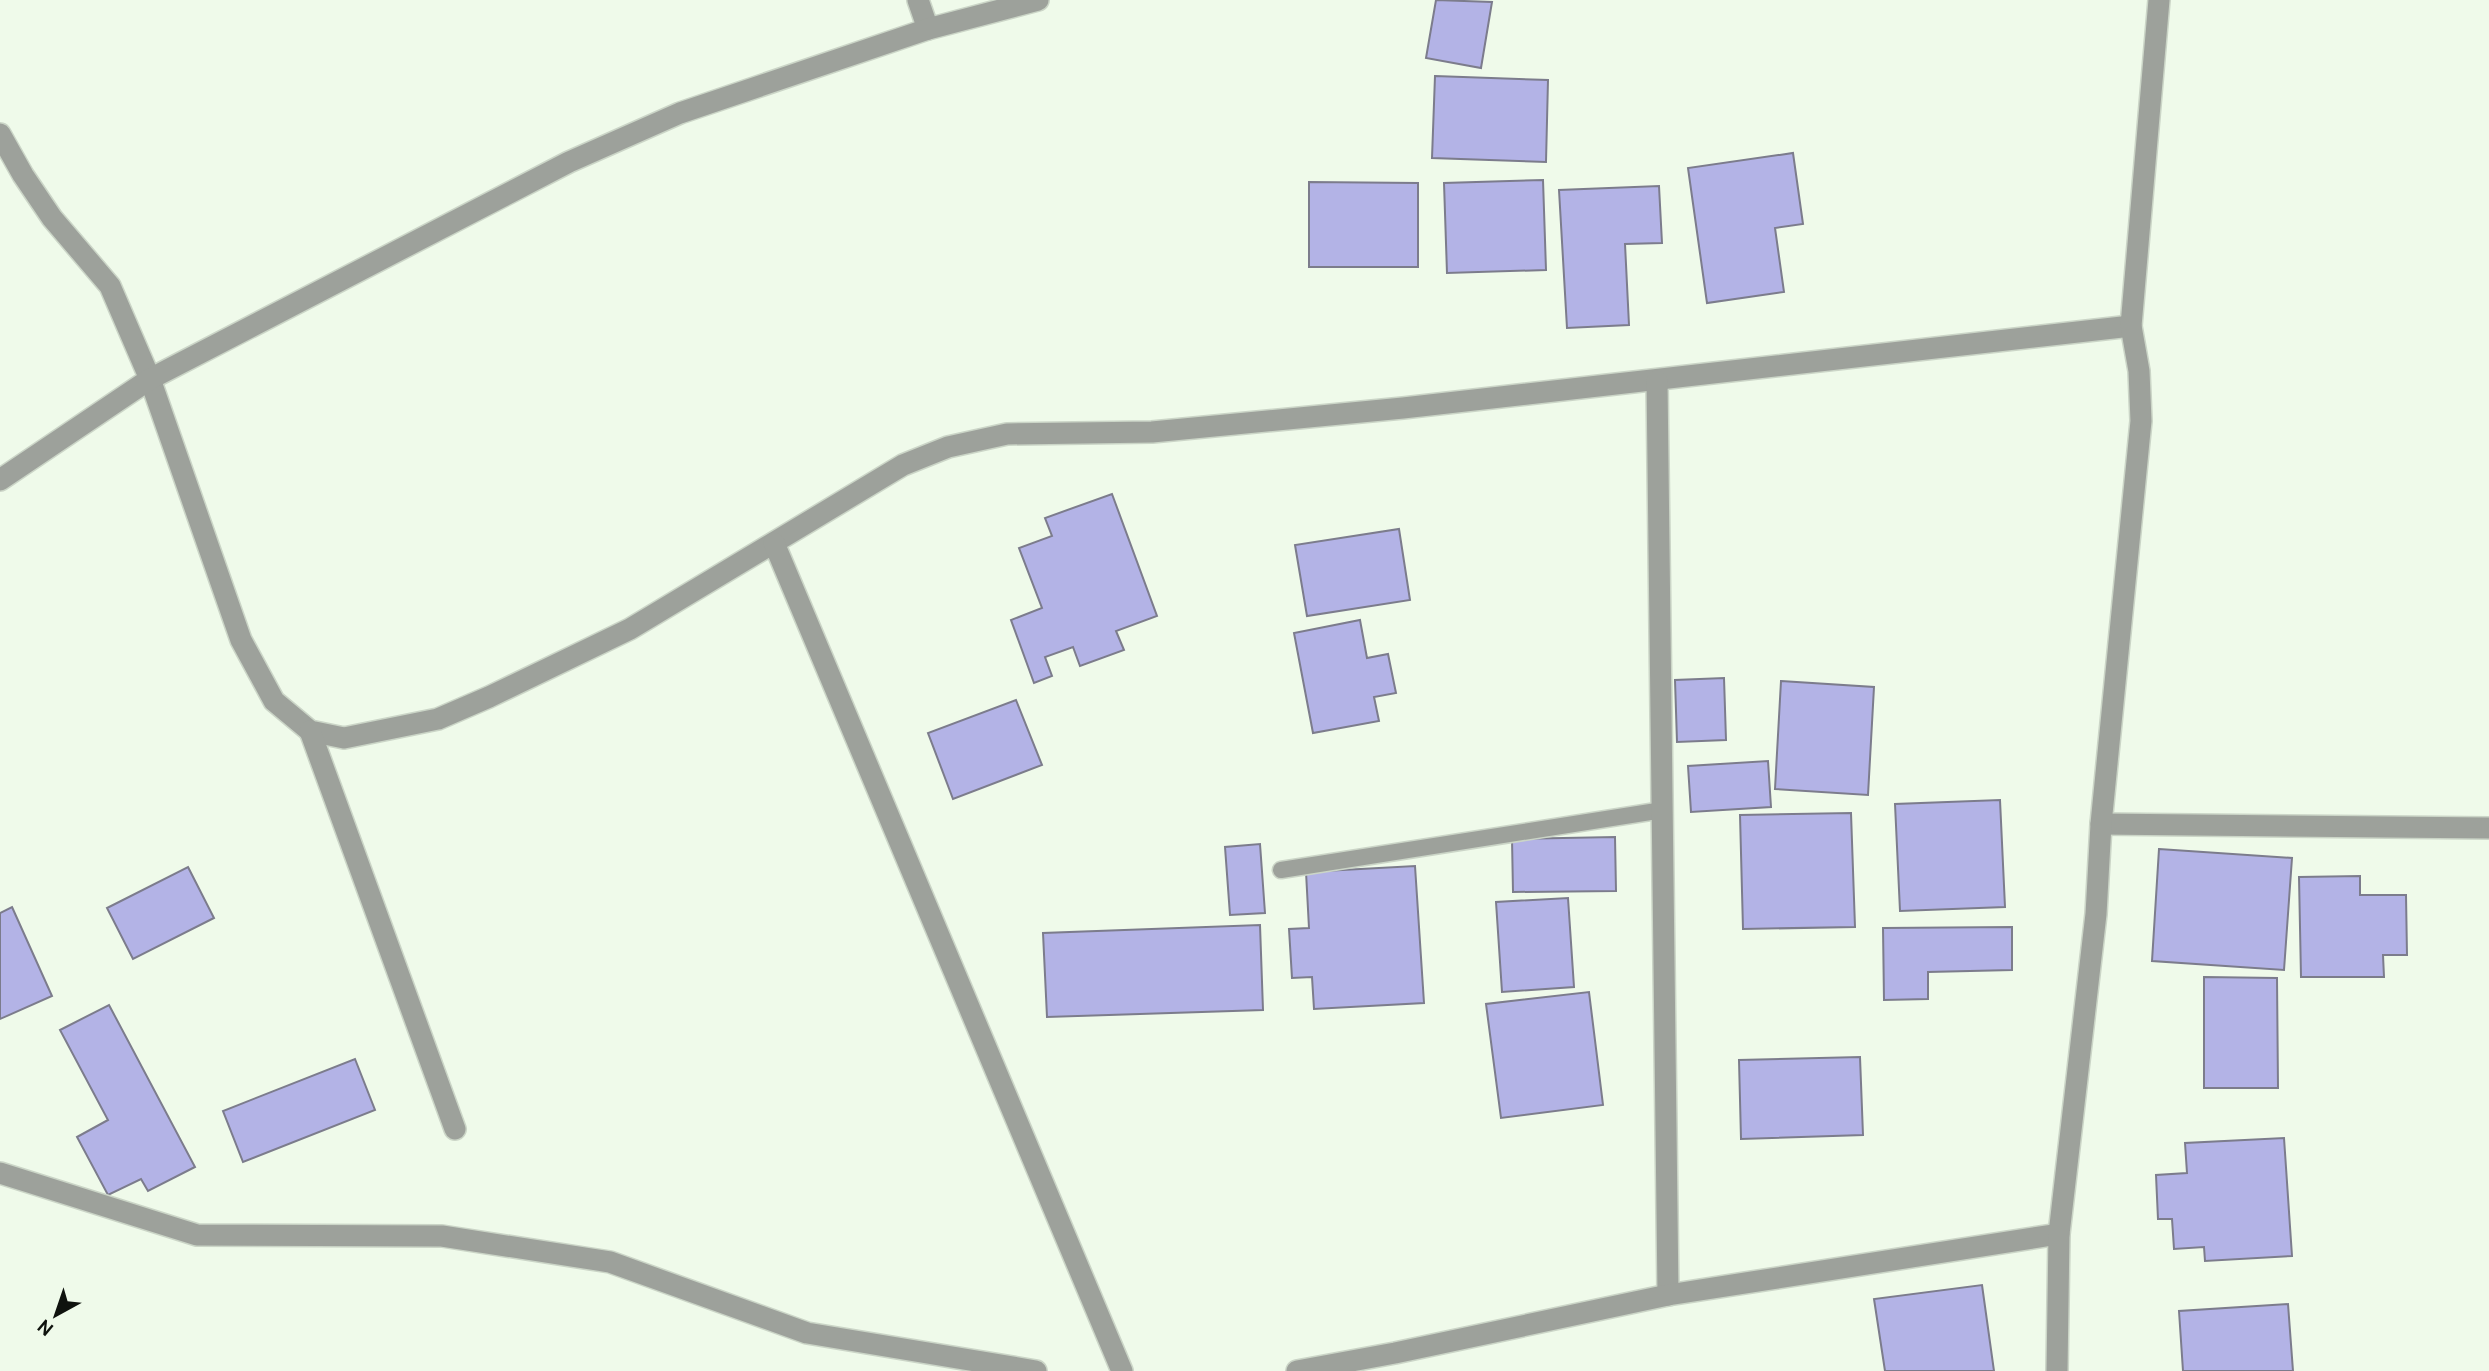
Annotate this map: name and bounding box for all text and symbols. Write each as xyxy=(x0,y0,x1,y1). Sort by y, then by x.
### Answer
north arrow xyxy=(21,1280,91,1350)
text: N xyxy=(33,1315,58,1341)

